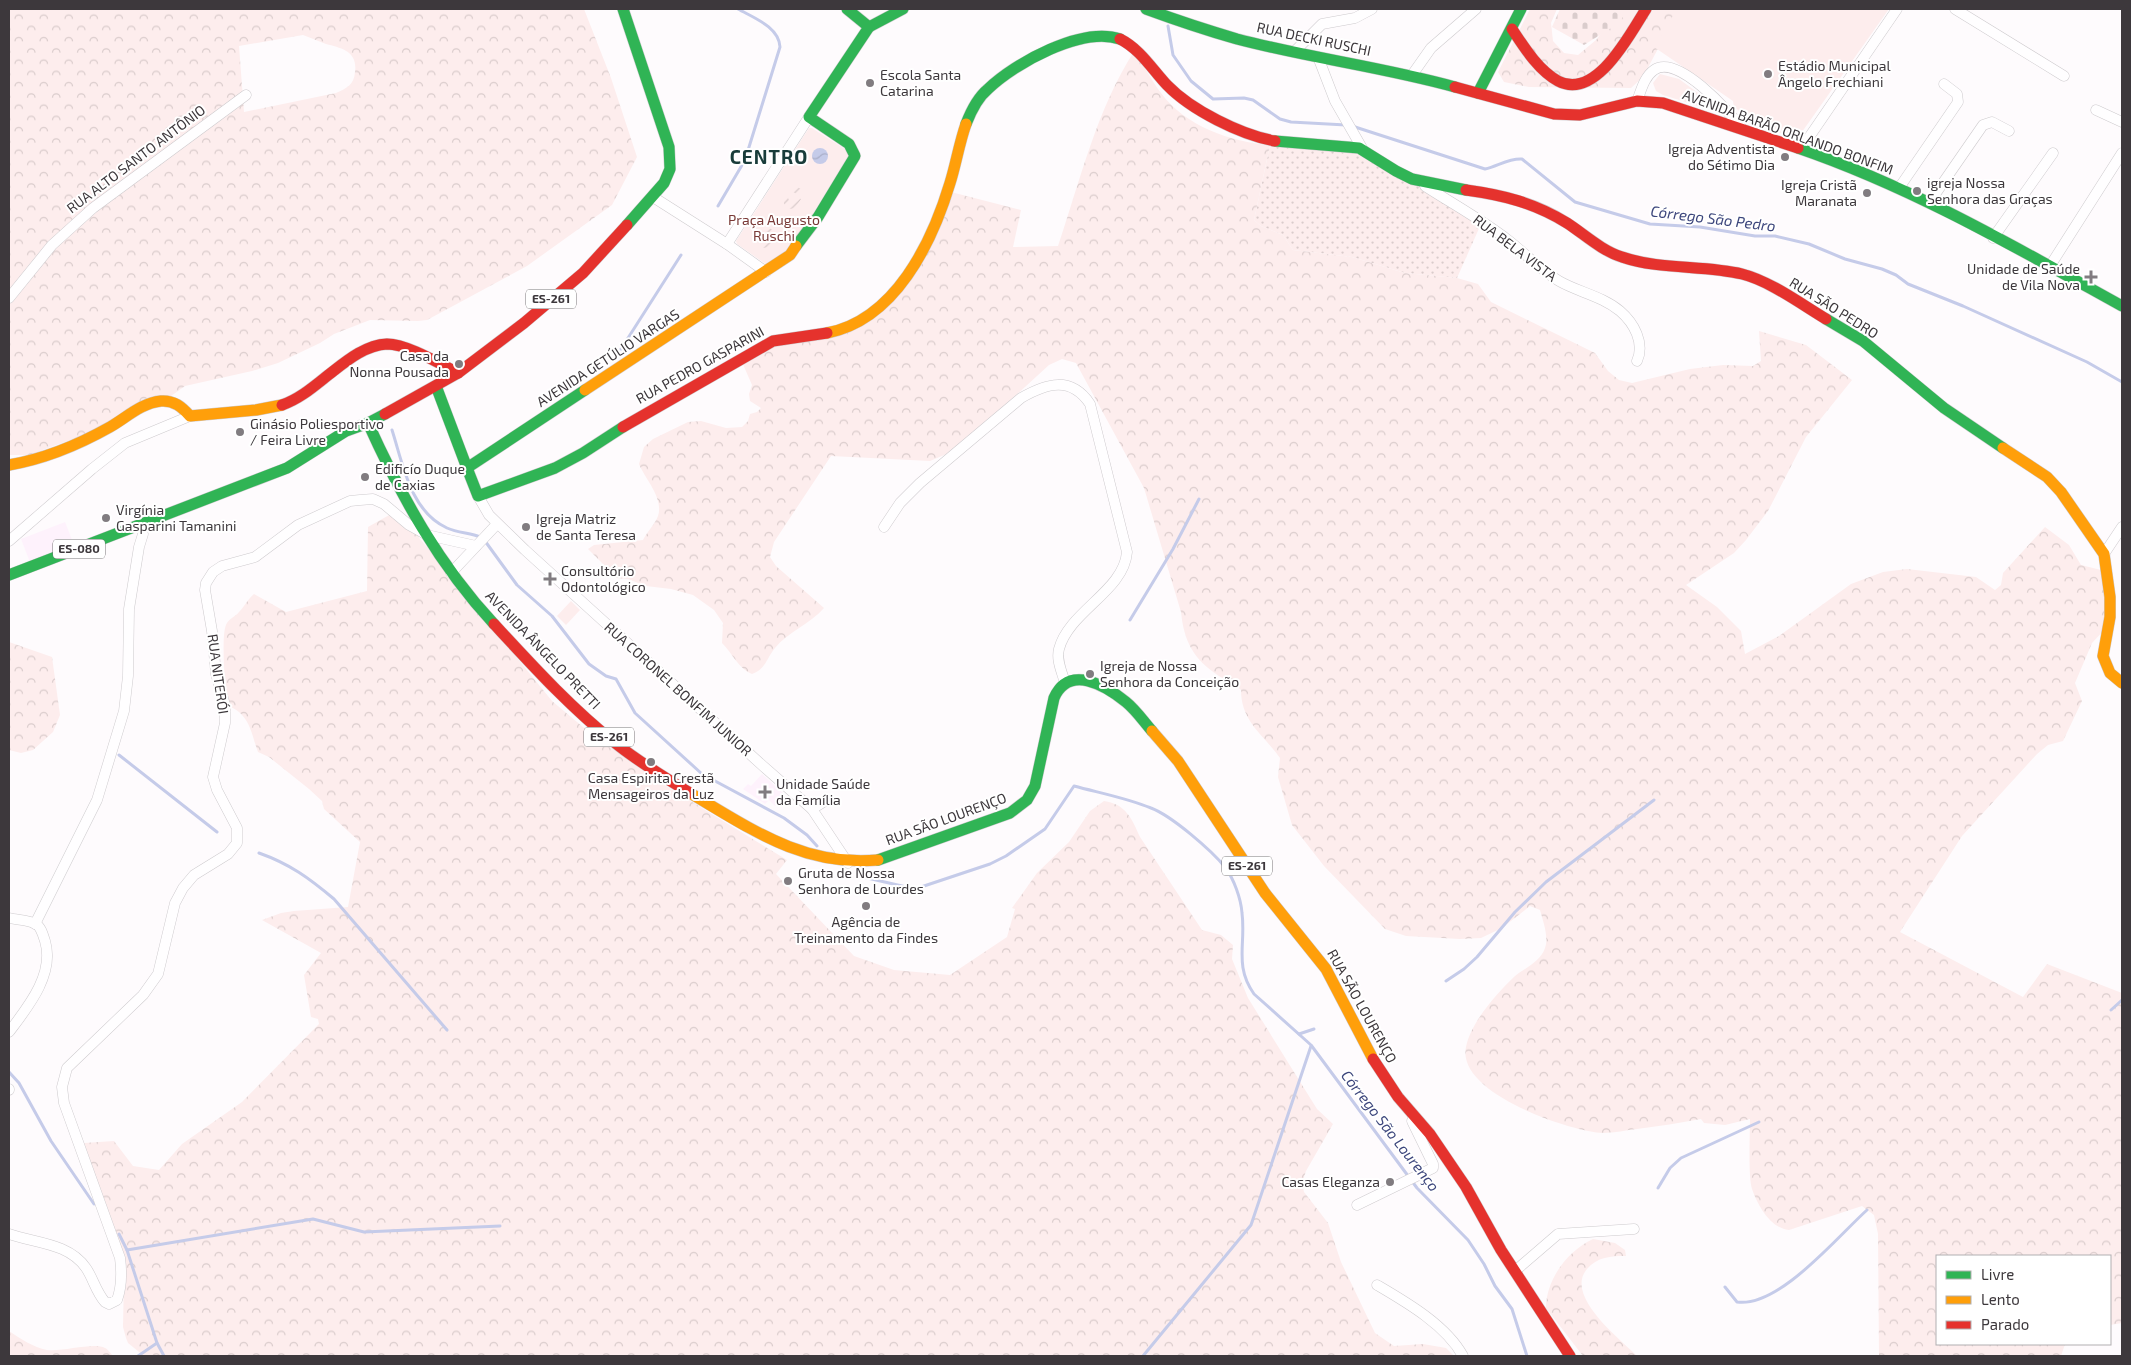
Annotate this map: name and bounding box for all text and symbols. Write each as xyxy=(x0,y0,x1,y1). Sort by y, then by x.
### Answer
street label: RUA DECKI RUSCHI xyxy=(1255,18,1373,59)
place label: Estádio Municipal Ângelo Frechiani xyxy=(1778,57,1892,90)
place label: Escola Santa Catarina xyxy=(880,66,961,99)
marker: Estádio Municipal Ângelo Frechiani xyxy=(1762,68,1774,80)
marker: Escola Santa Catarina xyxy=(864,77,876,89)
street label: AVENIDA BARÃO ORLANDO BONFIM xyxy=(1680,85,1896,178)
street label: RUA ALTO SANTO ANTÔNIO xyxy=(63,101,208,216)
place label: Igreja Adventista do Sétimo Dia xyxy=(1668,140,1775,173)
district label: CENTRO xyxy=(730,145,808,168)
marker: Igreja Adventista do Sétimo Dia xyxy=(1779,151,1791,163)
place label: igreja Nossa Senhora das Graças xyxy=(1927,174,2053,208)
place label: Igreja Cristã Maranata xyxy=(1781,176,1857,209)
marker: igreja Nossa Senhora das Graças xyxy=(1911,185,1923,197)
marker: Igreja Cristã Maranata xyxy=(1861,187,1873,199)
water label: Córrego São Pedro xyxy=(1650,201,1777,235)
park label: Praça Augusto Ruschi xyxy=(728,211,820,244)
street label: RUA BELA VISTA xyxy=(1470,211,1561,285)
place label: Unidade de Saúde de Vila Nova xyxy=(1967,260,2080,293)
marker: Unidade de Saúde de Vila Nova xyxy=(2084,270,2098,284)
street label: RUA SÃO PEDRO xyxy=(1787,273,1882,342)
road number: ES-261 xyxy=(526,290,576,308)
street label: AVENIDA GETÚLIO VARGAS xyxy=(533,305,682,410)
street label: RUA PEDRO GASPARINI xyxy=(633,322,767,407)
place label: Casa da Nonna Pousada xyxy=(349,347,449,380)
marker: Casa da Nonna Pousada xyxy=(453,358,465,370)
place label: Ginásio Poliesportivo / Feira Livre xyxy=(250,415,384,448)
marker: Ginásio Poliesportivo / Feira Livre xyxy=(234,426,246,438)
place label: Edificío Duque de Caxias xyxy=(375,460,465,493)
marker: Edificío Duque de Caxias xyxy=(359,471,371,483)
place label: Virgínia Gasparini Tamanini xyxy=(116,501,237,534)
place label: Igreja Matriz de Santa Teresa xyxy=(536,510,636,543)
marker: Virgínia Gasparini Tamanini xyxy=(100,512,112,524)
marker: Igreja Matriz de Santa Teresa xyxy=(520,521,532,533)
road number: ES-080 xyxy=(53,540,105,558)
place label: Consultório Odontológico xyxy=(561,562,646,595)
marker: Consultório Odontológico xyxy=(543,572,557,586)
street label: AVENIDA ÂNGELO PRETTI xyxy=(482,587,604,712)
street label: RUA CORONEL BONFIM JUNIOR xyxy=(601,618,756,759)
street label: RUA NITERÓI xyxy=(204,633,233,715)
place label: Igreja de Nossa Senhora da Conceição xyxy=(1100,657,1239,691)
marker: Igreja de Nossa Senhora da Conceição xyxy=(1084,668,1096,680)
road number: ES-261 xyxy=(584,728,634,746)
marker: Casa Espirita Crestã Mensageiros da Luz xyxy=(645,756,657,768)
place label: Casa Espirita Crestã Mensageiros da Luz xyxy=(588,769,714,802)
place label: Unidade Saúde da Família xyxy=(776,775,870,808)
marker: Unidade Saúde da Família xyxy=(758,785,772,799)
street label: RUA SÃO LOURENÇO xyxy=(883,789,1009,849)
road number: ES-261 xyxy=(1222,856,1272,876)
place label: Gruta de Nossa Senhora de Lourdes xyxy=(798,864,924,897)
marker: Gruta de Nossa Senhora de Lourdes xyxy=(782,875,794,887)
marker: Agência de Treinamento da Findes xyxy=(860,900,872,912)
place label: Agência de Treinamento da Findes xyxy=(794,913,938,946)
street label: RUA SÃO LOURENÇO xyxy=(1323,946,1401,1066)
water label: Córrego São Lourenço xyxy=(1337,1066,1444,1195)
place label: Casas Eleganza xyxy=(1281,1173,1380,1190)
marker: Casas Eleganza xyxy=(1384,1176,1396,1188)
legend xyxy=(1936,1255,2111,1345)
text: Livre xyxy=(1981,1265,2014,1283)
text: Lento xyxy=(1981,1290,2020,1308)
text: Parado xyxy=(1981,1315,2029,1333)

